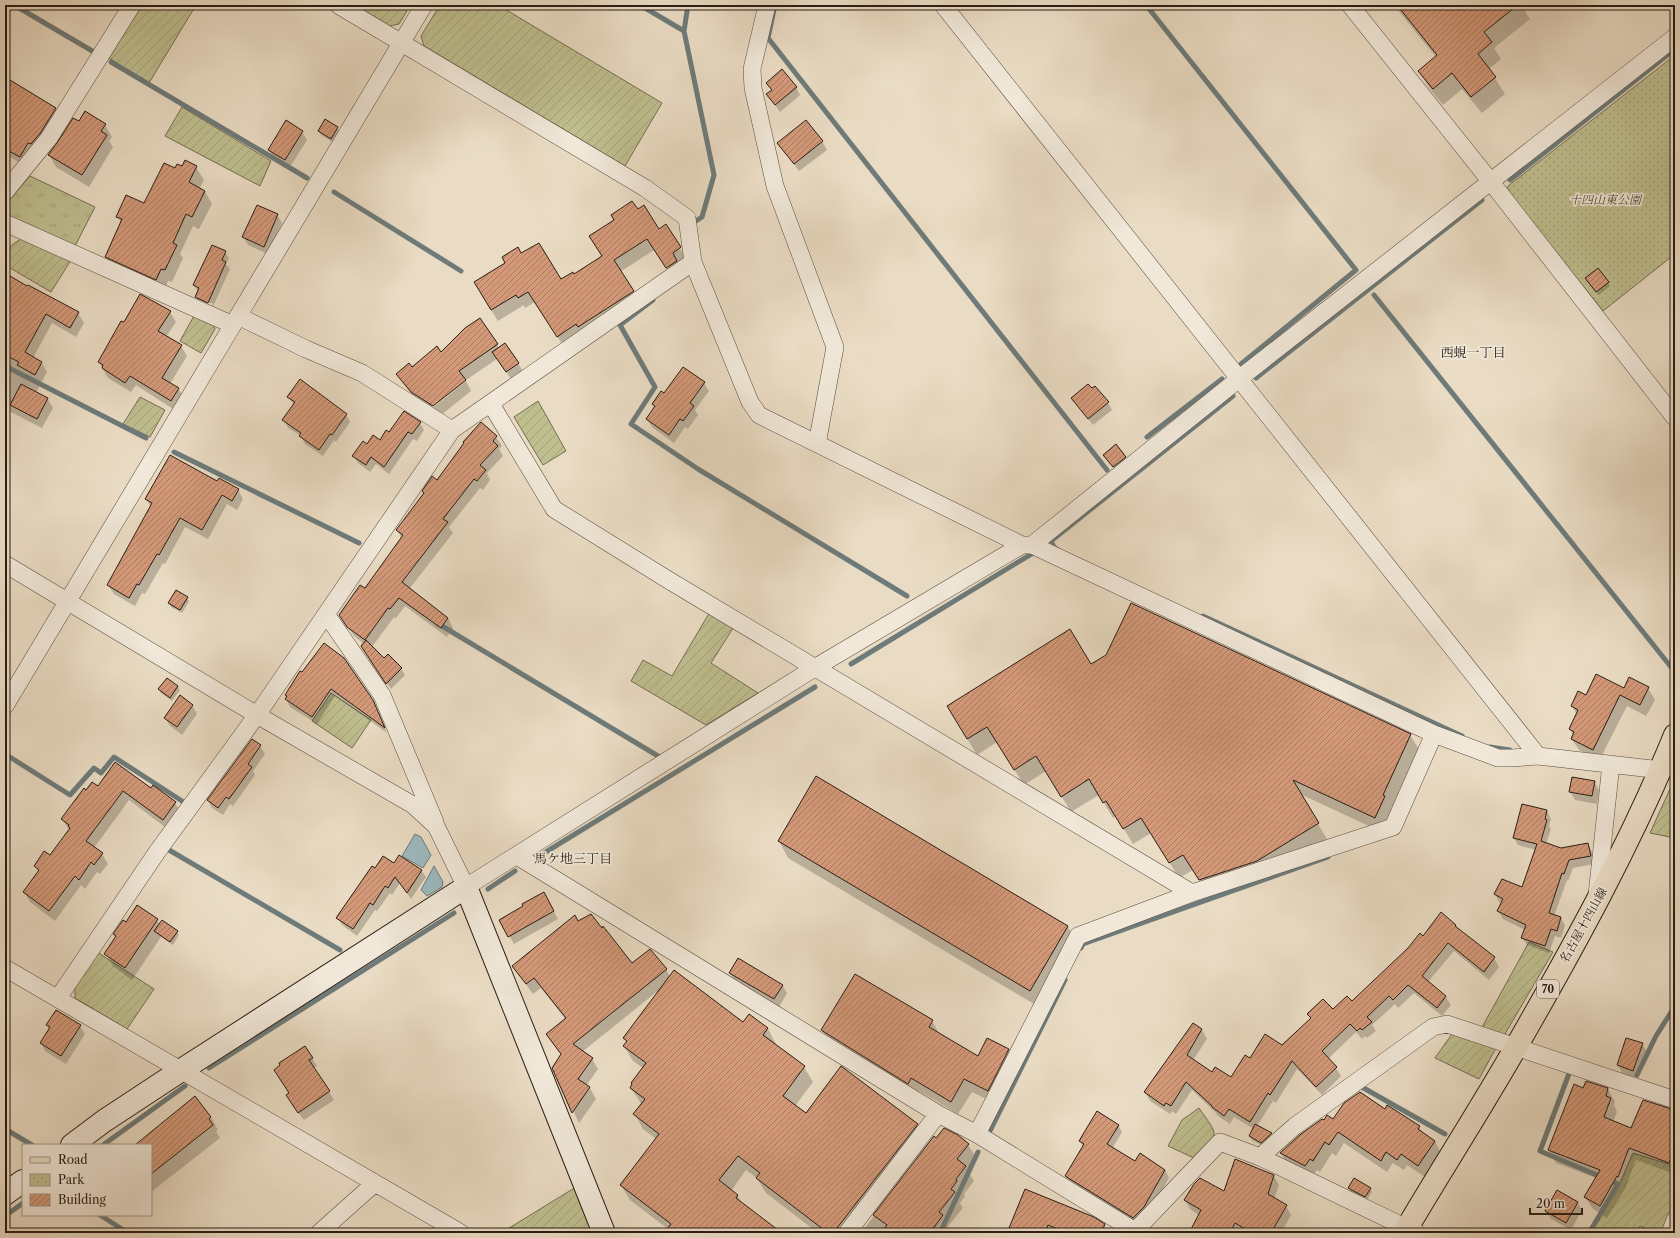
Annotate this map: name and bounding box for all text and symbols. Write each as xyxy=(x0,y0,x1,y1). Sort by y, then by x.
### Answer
park label: 十四山東公園 xyxy=(1569,192,1643,207)
district label: 西蜆一丁目 xyxy=(1440,344,1506,360)
district label: 馬ケ地三丁目 xyxy=(534,850,612,866)
street label: 名古屋十四山線 xyxy=(1556,885,1610,965)
road number: 70 xyxy=(1537,980,1559,998)
legend xyxy=(22,1144,152,1216)
text: Road xyxy=(58,1152,88,1167)
text: Park xyxy=(58,1172,85,1187)
scale bar xyxy=(1530,1190,1582,1216)
text: Building xyxy=(58,1192,106,1207)
text: 20 m xyxy=(1536,1196,1565,1211)

